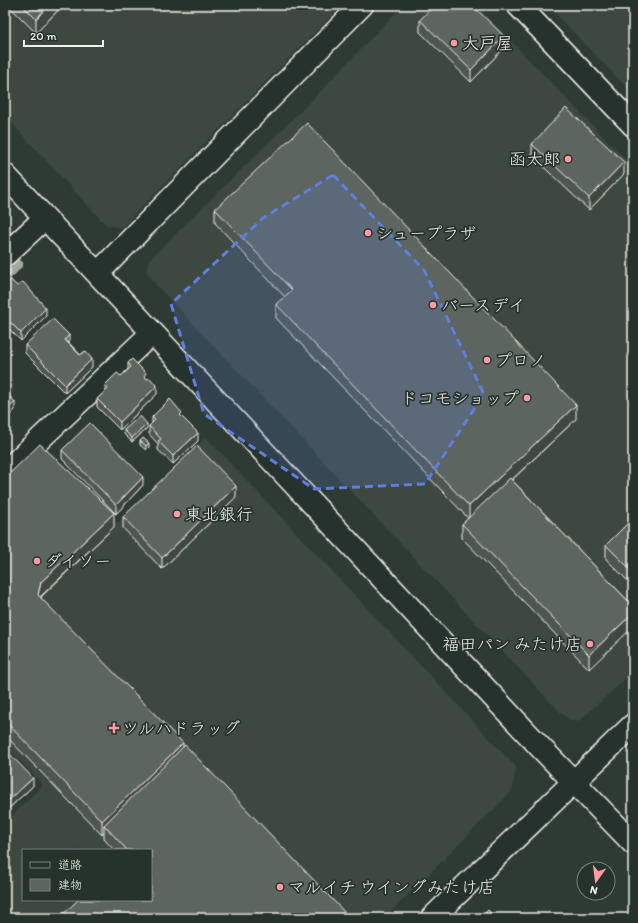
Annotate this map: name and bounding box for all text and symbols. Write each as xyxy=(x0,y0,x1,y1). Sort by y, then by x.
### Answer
scale bar xyxy=(24,22,103,48)
text: 20 m xyxy=(30,29,57,43)
place label: 大戸屋 xyxy=(462,33,513,53)
marker: 大戸屋 xyxy=(449,38,459,48)
place label: 函太郎 xyxy=(509,149,560,169)
marker: 函太郎 xyxy=(563,154,573,164)
place label: シュープラザ xyxy=(376,223,476,243)
marker: シュープラザ xyxy=(363,228,373,238)
place label: バースデイ xyxy=(441,295,525,315)
marker: バースデイ xyxy=(428,300,438,310)
place label: プロノ xyxy=(495,350,546,370)
marker: プロノ xyxy=(482,355,492,365)
place label: ドコモショップ xyxy=(401,388,519,408)
marker: ドコモショップ xyxy=(522,393,532,403)
place label: 東北銀行 xyxy=(185,504,253,524)
marker: 東北銀行 xyxy=(172,509,182,519)
place label: ダイソー xyxy=(45,551,111,571)
marker: ダイソー xyxy=(32,556,42,566)
place label: 福田パン みたけ店 xyxy=(442,634,582,654)
marker: 福田パン みたけ店 xyxy=(585,639,595,649)
place label: ツルハドラッグ xyxy=(122,718,240,738)
marker: ツルハドラッグ xyxy=(109,723,119,733)
legend xyxy=(22,849,152,901)
text: 道路 xyxy=(58,858,82,872)
north arrow xyxy=(576,861,616,901)
place label: マルイチ ウイングみたけ店 xyxy=(288,877,495,897)
text: 建物 xyxy=(58,878,82,892)
marker: マルイチ ウイングみたけ店 xyxy=(275,882,285,892)
text: N xyxy=(589,883,599,897)

